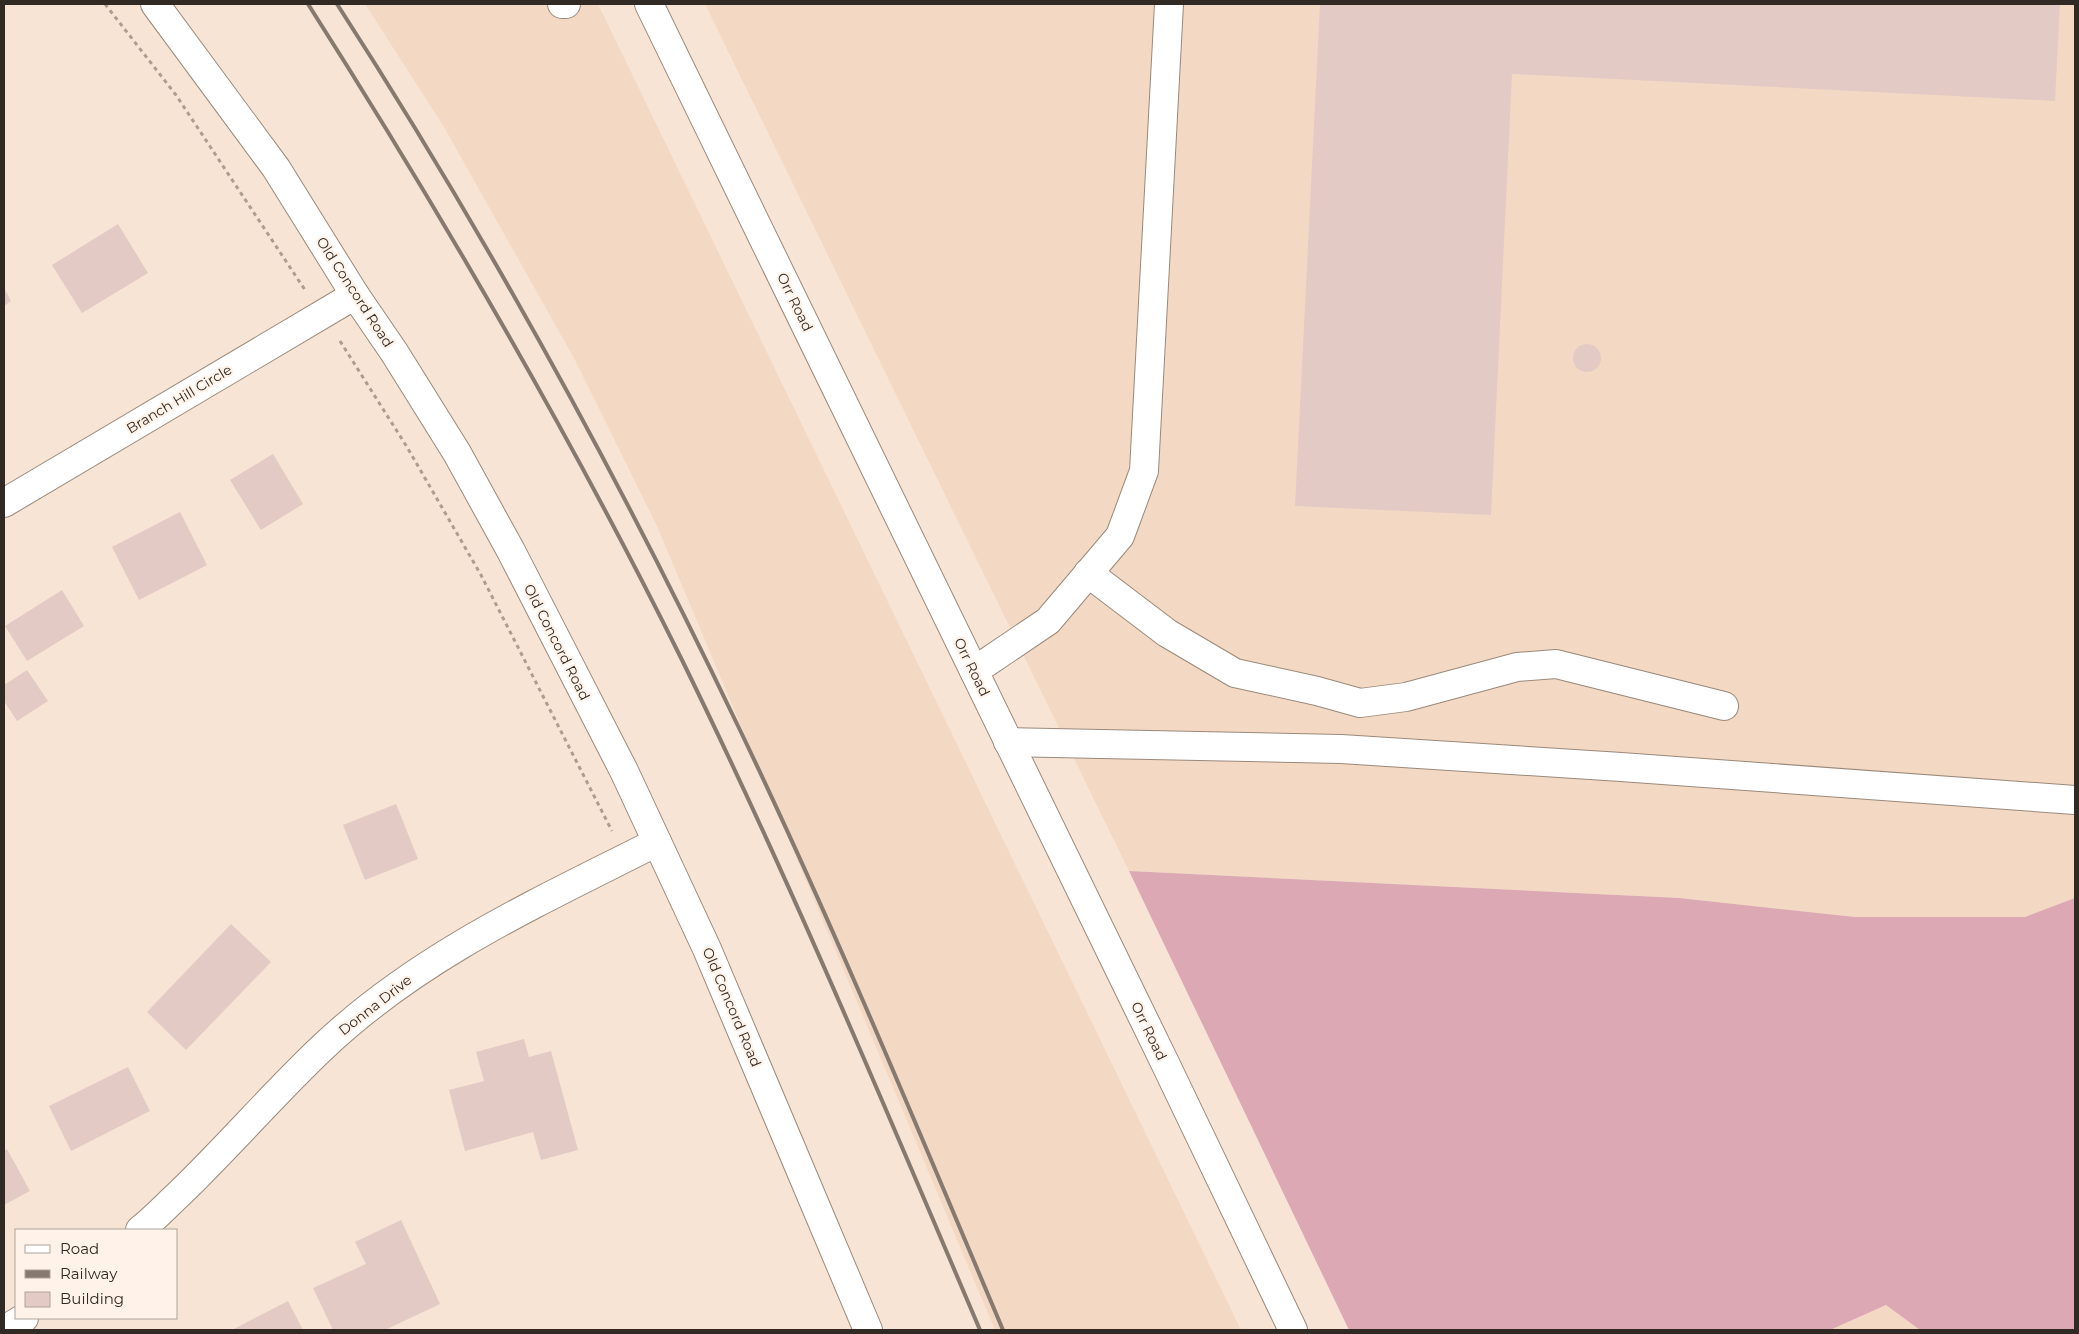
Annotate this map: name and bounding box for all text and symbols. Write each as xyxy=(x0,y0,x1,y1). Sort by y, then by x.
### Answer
street label: Old Concord Road xyxy=(313,233,397,351)
street label: Orr Road xyxy=(773,270,817,334)
street label: Branch Hill Circle xyxy=(123,360,235,438)
street label: Old Concord Road xyxy=(520,581,594,703)
street label: Orr Road xyxy=(950,635,994,699)
street label: Old Concord Road xyxy=(699,944,765,1070)
street label: Donna Drive xyxy=(335,971,415,1039)
street label: Orr Road xyxy=(1127,999,1171,1063)
legend xyxy=(15,1229,178,1319)
text: Road xyxy=(60,1239,99,1258)
text: Railway xyxy=(60,1264,118,1283)
text: Building xyxy=(60,1289,124,1308)

